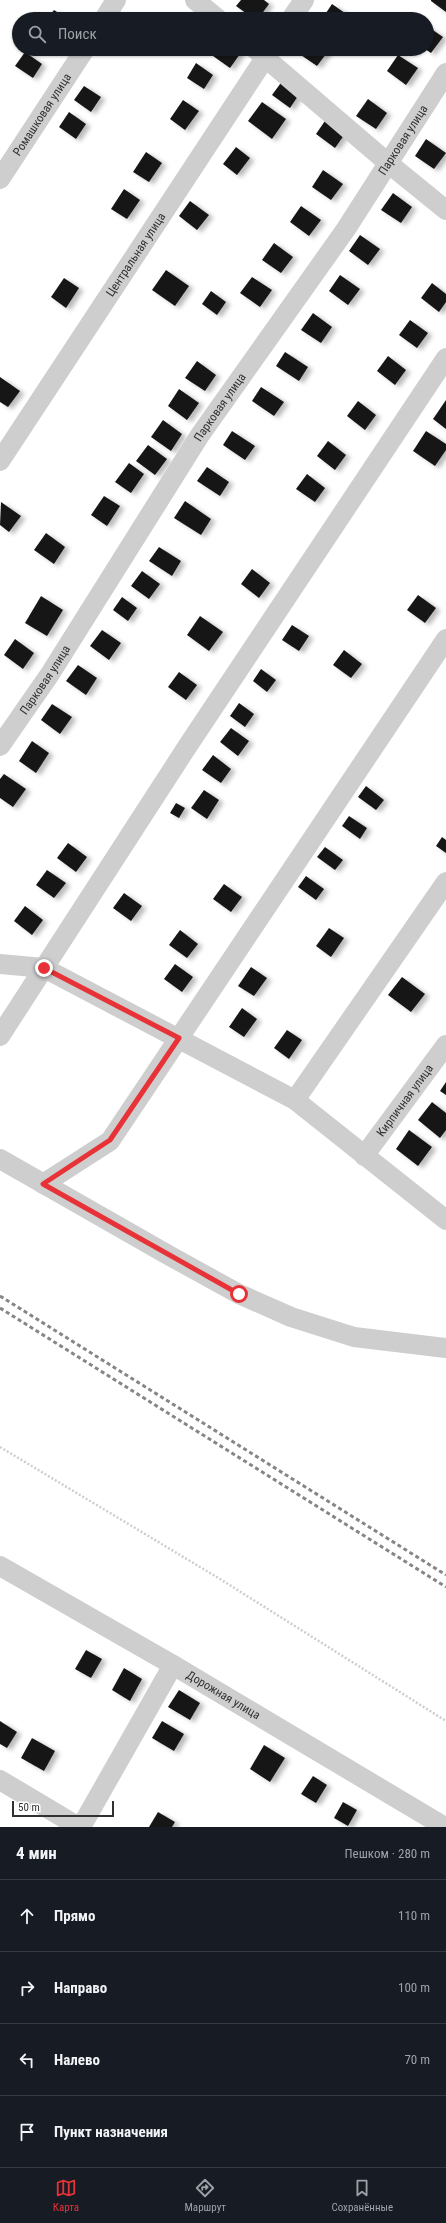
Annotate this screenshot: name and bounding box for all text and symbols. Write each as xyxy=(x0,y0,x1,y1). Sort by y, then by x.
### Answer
search box xyxy=(12,12,434,56)
icon: search xyxy=(26,23,48,45)
text: Поиск xyxy=(58,25,97,43)
street label: Ромашковая улица xyxy=(10,70,74,158)
street label: Парковая улица xyxy=(375,102,431,178)
street label: Центральная улица xyxy=(103,210,169,299)
street label: Парковая улица xyxy=(191,370,249,444)
street label: Парковая улица xyxy=(17,643,73,717)
route end xyxy=(35,959,53,977)
street label: Кирпичная улица xyxy=(374,1061,436,1139)
route start xyxy=(230,1285,248,1303)
street label: Дорожная улица xyxy=(184,1668,263,1722)
scale bar xyxy=(12,1799,114,1818)
text: 50 m xyxy=(18,1801,40,1814)
text: 4 мин xyxy=(16,1843,57,1863)
text: Пешком · 280 m xyxy=(344,1846,430,1861)
icon: ahead xyxy=(16,1905,38,1927)
text: Прямо xyxy=(54,1907,95,1925)
text: 110 m xyxy=(398,1908,430,1923)
icon: right xyxy=(16,1977,38,1999)
text: Направо xyxy=(54,1979,107,1997)
text: 100 m xyxy=(398,1980,430,1995)
icon: left xyxy=(16,2049,38,2071)
text: Налево xyxy=(54,2051,100,2069)
text: 70 m xyxy=(404,2052,430,2067)
icon: arrive xyxy=(16,2121,38,2143)
text: Пункт назначения xyxy=(54,2123,168,2141)
tab: Карта xyxy=(53,2177,79,2214)
tab: Маршрут xyxy=(185,2177,226,2214)
tab: Сохранённые xyxy=(331,2177,393,2214)

